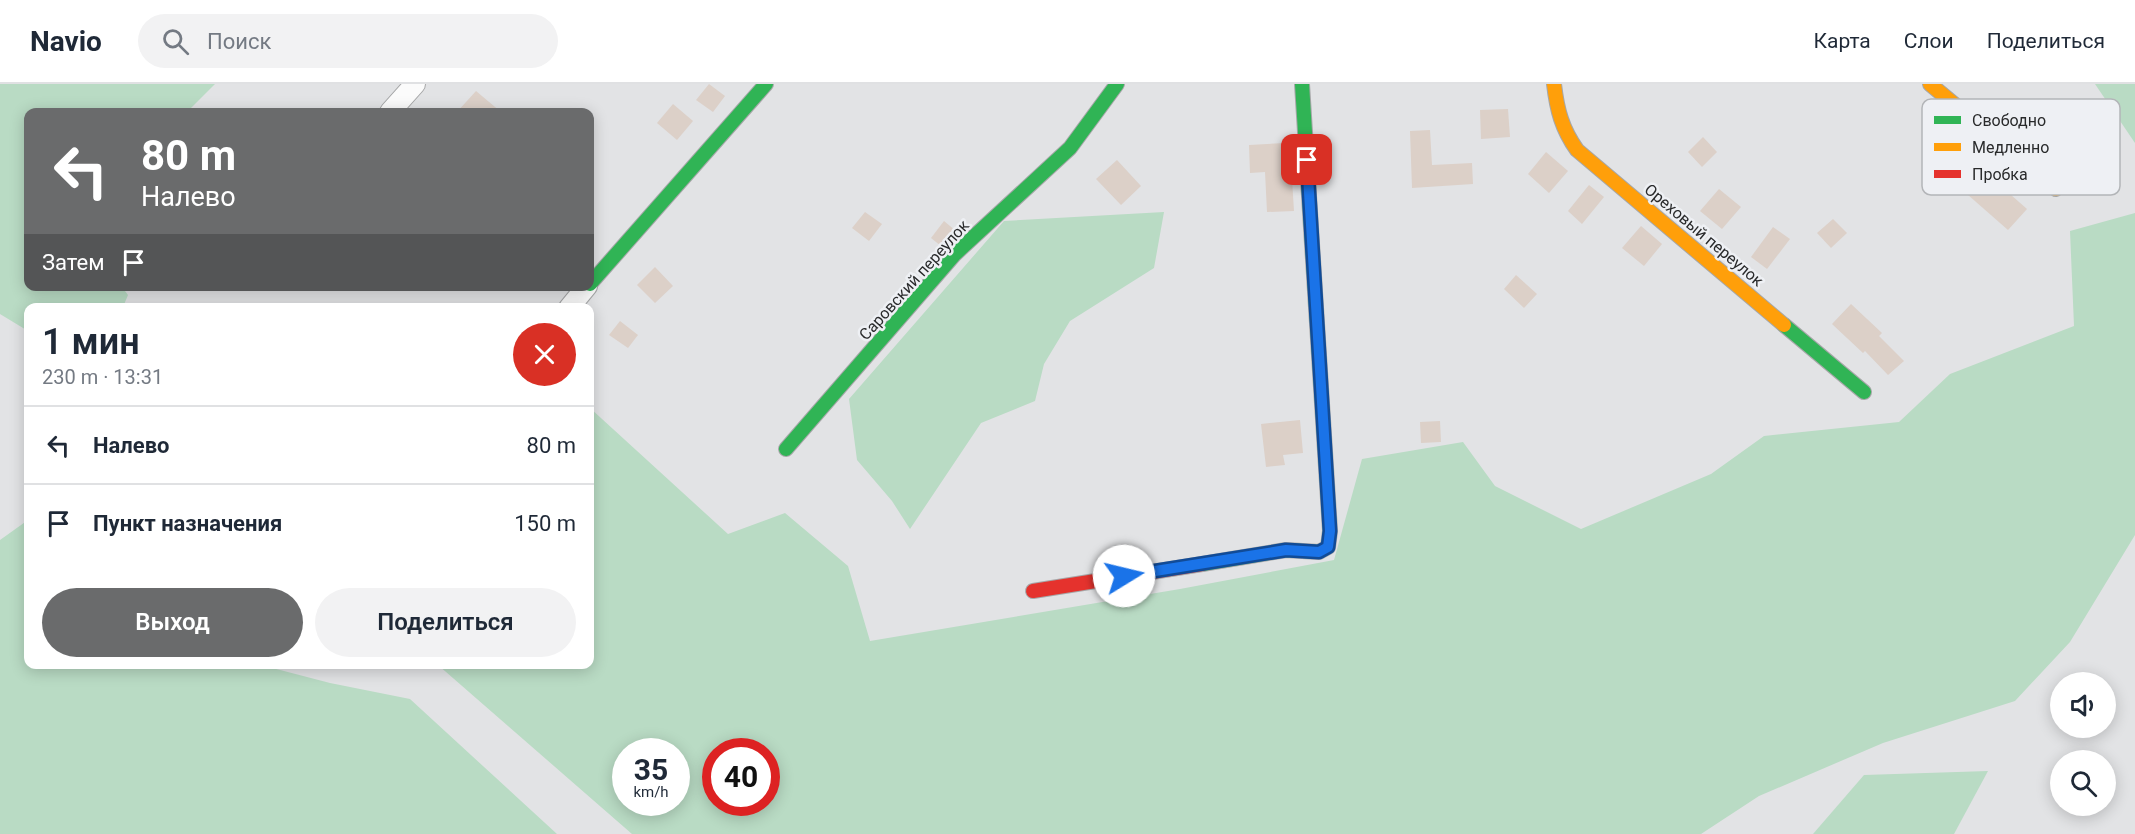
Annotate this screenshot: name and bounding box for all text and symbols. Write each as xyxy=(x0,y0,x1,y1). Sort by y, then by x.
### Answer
search box xyxy=(138,14,558,68)
text: Navio xyxy=(30,25,102,58)
icon: search xyxy=(159,25,192,58)
text: Поиск xyxy=(207,29,271,54)
text: Карта xyxy=(1814,29,1871,53)
text: Слои xyxy=(1904,29,1954,53)
text: Поделиться xyxy=(1987,29,2105,53)
legend xyxy=(1922,99,2120,195)
text: Свободно xyxy=(1972,111,2046,130)
text: 80 m xyxy=(141,131,236,180)
icon: left xyxy=(42,132,120,210)
pin xyxy=(1281,134,1332,185)
text: Медленно xyxy=(1972,138,2049,157)
icon: arrive xyxy=(1290,143,1323,176)
text: Пробка xyxy=(1972,165,2028,184)
street label: Ореховый переулок xyxy=(1641,180,1768,291)
text: Налево xyxy=(141,181,236,213)
street label: Саровский переулок xyxy=(855,216,973,344)
icon: arrive xyxy=(117,246,150,279)
text: Затем xyxy=(42,250,105,275)
text: 1 мин xyxy=(42,321,140,363)
button: close xyxy=(513,323,576,386)
text: 230 m · 13:31 xyxy=(42,365,163,389)
icon: left xyxy=(42,429,75,462)
text: Налево xyxy=(93,433,170,458)
text: 80 m xyxy=(527,433,576,458)
icon: arrive xyxy=(42,507,75,540)
text: Пункт назначения xyxy=(93,511,282,536)
text: 150 m xyxy=(514,511,576,536)
position arrow xyxy=(1092,544,1156,608)
button: Выход xyxy=(42,588,303,657)
button: Поделиться xyxy=(315,588,576,657)
map controls xyxy=(2050,672,2116,816)
button: sound xyxy=(2050,672,2116,738)
speed limit sign: 40 xyxy=(702,738,780,816)
button: search xyxy=(2050,750,2116,816)
text: 35 xyxy=(634,752,668,787)
text: km/h xyxy=(633,783,669,801)

